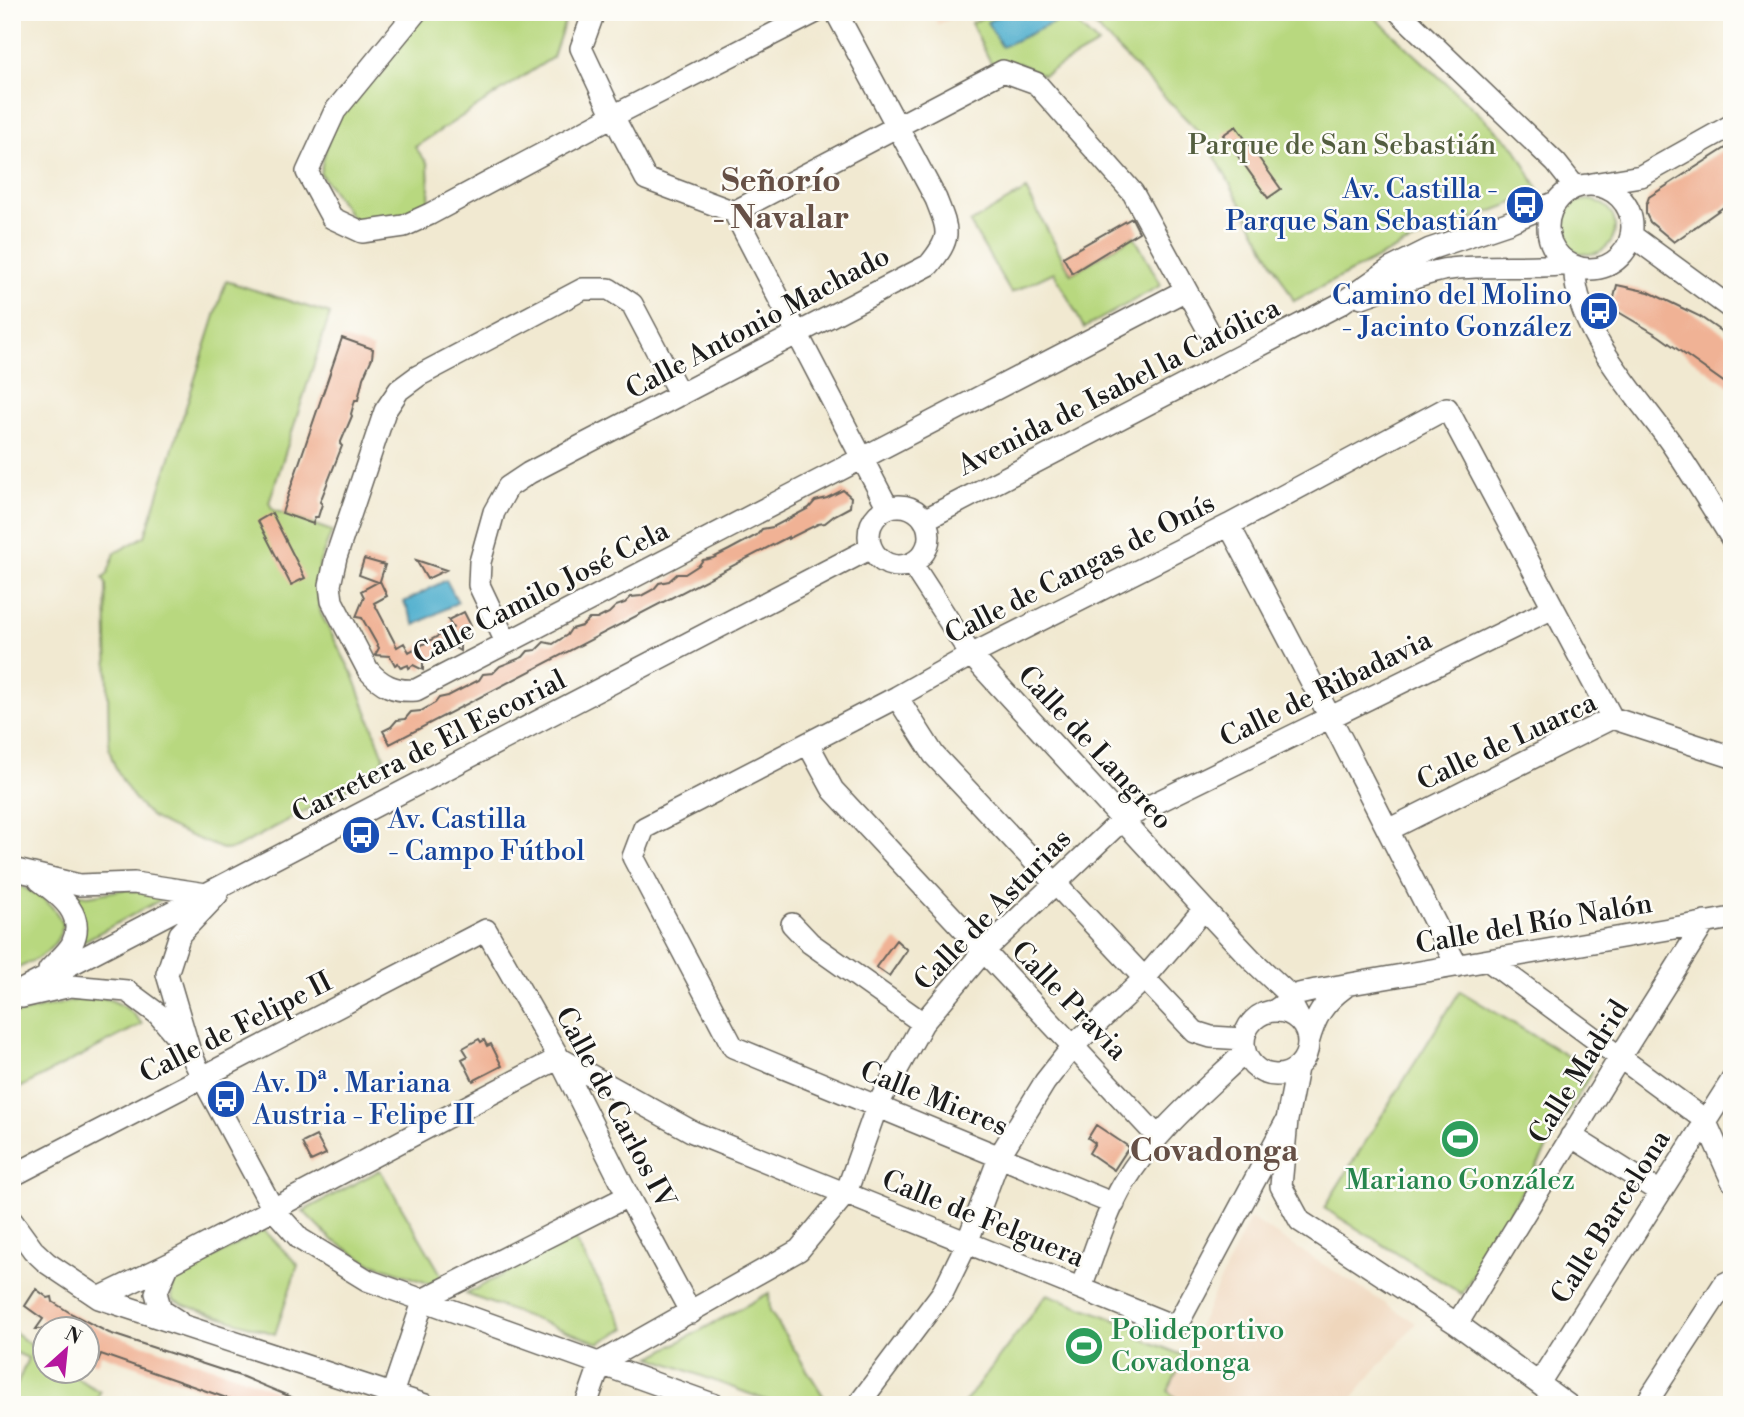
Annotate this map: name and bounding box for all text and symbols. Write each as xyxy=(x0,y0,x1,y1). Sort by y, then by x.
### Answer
park label: Parque de San Sebastián xyxy=(1188,128,1496,163)
district label: Señorío - Navalar xyxy=(712,161,850,238)
place label: Av. Castilla - Parque San Sebastián xyxy=(1226,172,1498,239)
bus stop icon: Av. Castilla - Parque San Sebastián xyxy=(1504,184,1546,226)
street label: Calle Antonio Machado xyxy=(620,239,896,407)
place label: Camino del Molino - Jacinto González xyxy=(1332,278,1572,345)
street label: Avenida de Isabel la Católica xyxy=(951,290,1287,484)
bus stop icon: Camino del Molino - Jacinto González xyxy=(1578,290,1620,332)
street label: Calle de Cangas de Onís xyxy=(939,486,1221,652)
street label: Calle Camilo José Cela xyxy=(407,513,676,673)
street label: Calle de Ribadavia xyxy=(1214,622,1439,755)
street label: Calle de Langreo xyxy=(1010,659,1180,837)
street label: Carretera de El Escorial xyxy=(286,663,572,831)
street label: Calle de Luarca xyxy=(1411,685,1603,799)
place label: Av. Castilla - Campo Fútbol xyxy=(387,802,585,869)
bus stop icon: Av. Castilla - Campo Fútbol xyxy=(340,814,382,856)
street label: Calle de Asturias xyxy=(907,822,1079,998)
street label: Calle del Río Nalón xyxy=(1413,886,1655,962)
street label: Calle Pravia xyxy=(1004,934,1135,1069)
street label: Calle de Felipe II xyxy=(134,964,338,1092)
street label: Calle Madrid xyxy=(1521,994,1637,1150)
street label: Calle de Carlos IV xyxy=(547,1001,683,1216)
street label: Calle Mieres xyxy=(855,1053,1013,1145)
place label: Av. Dª . Mariana Austria - Felipe II xyxy=(252,1066,475,1133)
bus stop icon: Av. Dª . Mariana Austria - Felipe II xyxy=(205,1078,247,1120)
sports icon: Mariano González xyxy=(1439,1118,1481,1160)
street label: Calle Barcelona xyxy=(1544,1123,1679,1311)
district label: Covadonga xyxy=(1130,1131,1299,1171)
street label: Calle de Felguera xyxy=(877,1162,1090,1276)
place label: Mariano González xyxy=(1345,1163,1575,1198)
place label: Polideportivo Covadonga xyxy=(1111,1313,1285,1380)
north arrow xyxy=(32,1316,102,1386)
text: N xyxy=(61,1322,85,1350)
sports icon: Polideportivo Covadonga xyxy=(1063,1325,1105,1367)

